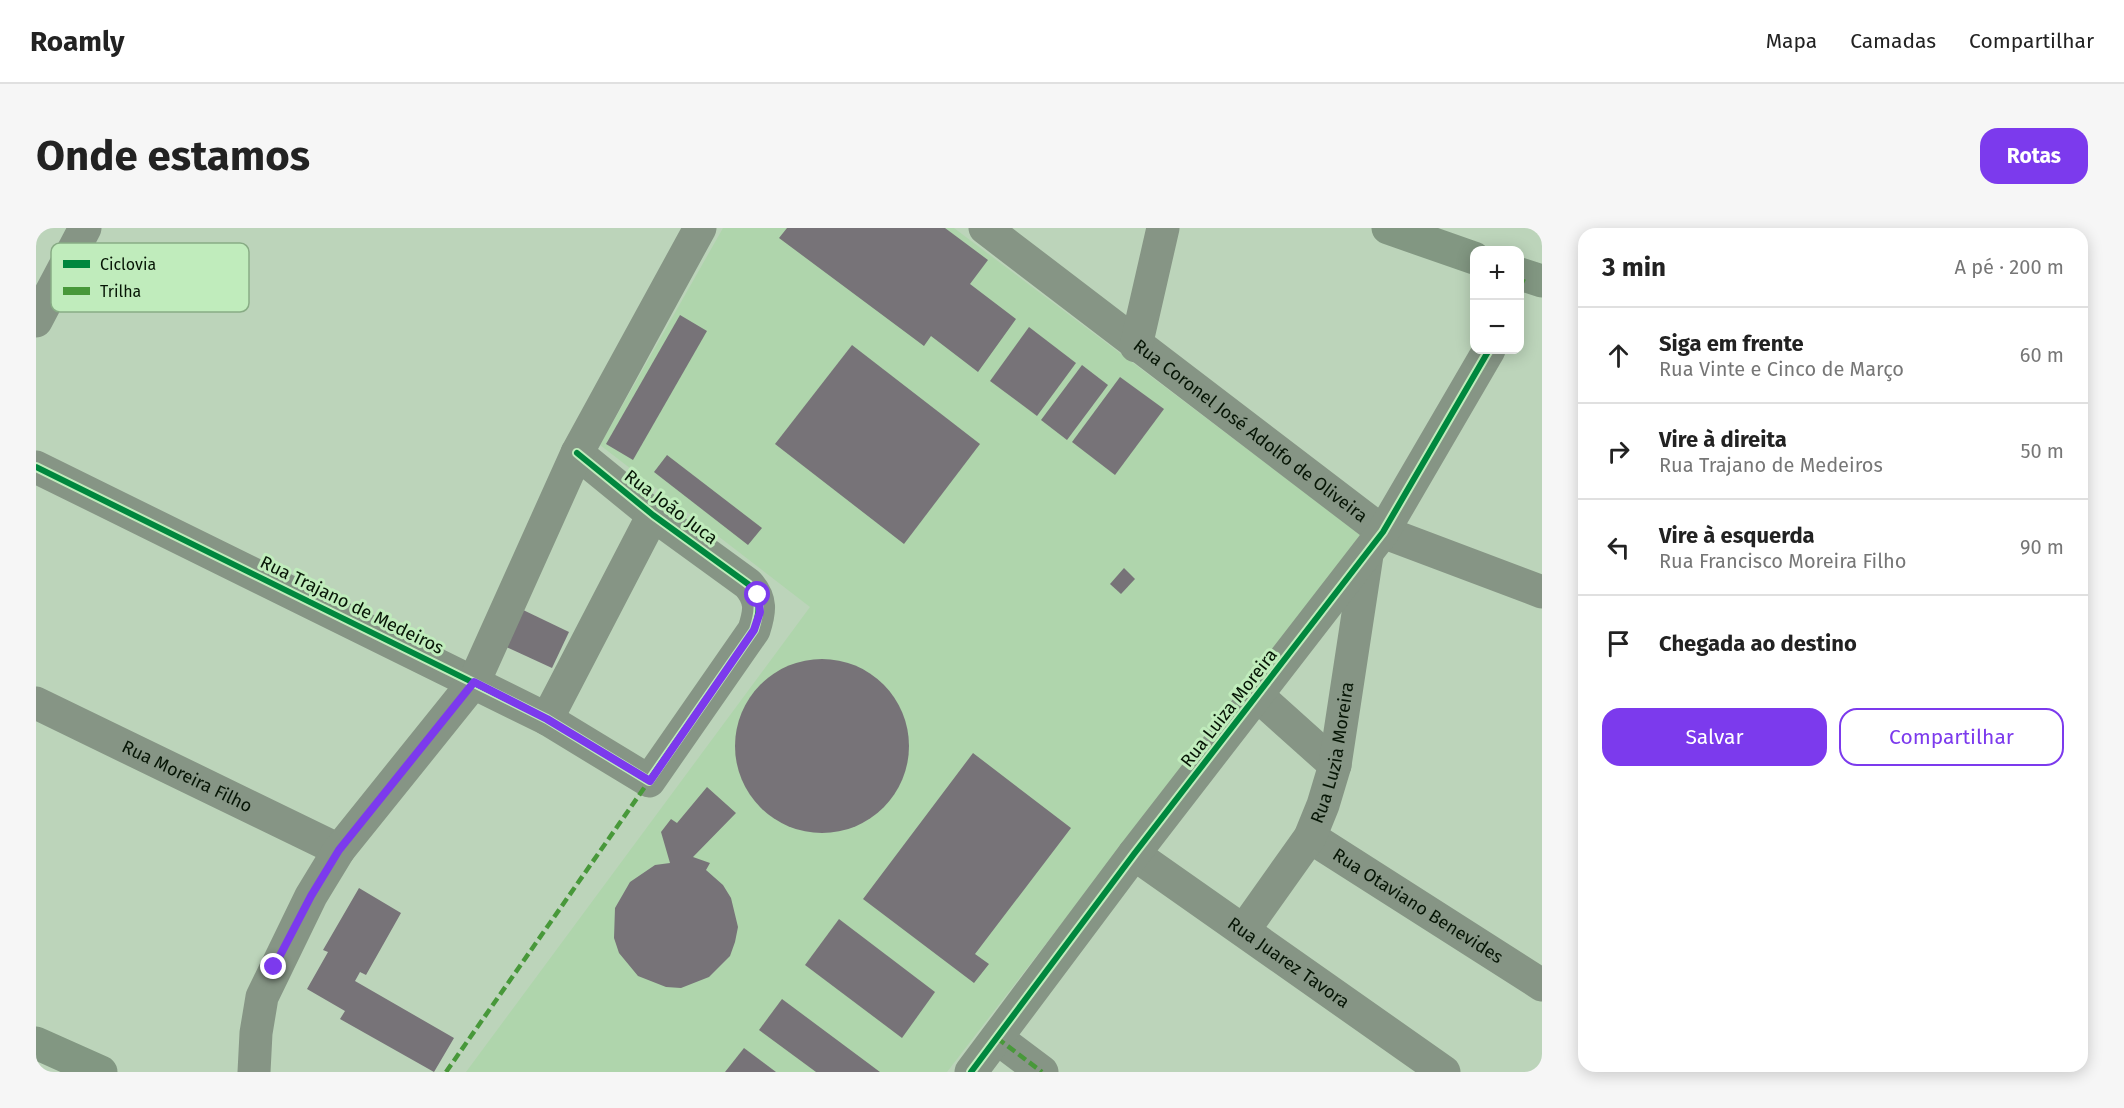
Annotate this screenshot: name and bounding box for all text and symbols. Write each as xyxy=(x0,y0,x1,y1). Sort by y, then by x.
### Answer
text: Roamly xyxy=(30,25,124,58)
text: Mapa xyxy=(1766,28,1817,54)
text: Camadas xyxy=(1850,28,1936,54)
text: Compartilhar xyxy=(1969,28,2094,54)
button: Rotas xyxy=(1980,128,2088,184)
text: Onde estamos xyxy=(36,131,310,181)
legend xyxy=(51,243,249,312)
map controls xyxy=(1470,246,1524,354)
button: + xyxy=(1470,246,1524,300)
text: 3 min xyxy=(1602,252,1666,283)
text: Ciclovia xyxy=(100,255,156,274)
text: A pé · 200 m xyxy=(1954,255,2064,279)
text: Trilha xyxy=(100,282,141,301)
button: − xyxy=(1470,300,1524,354)
text: Siga em frente xyxy=(1659,330,1804,357)
street label: Rua Coronel José Adolfo de Oliveira xyxy=(1129,334,1372,527)
icon: ahead xyxy=(1602,339,1635,372)
text: 60 m xyxy=(2020,343,2064,367)
text: Rua Vinte e Cinco de Março xyxy=(1659,357,1904,381)
text: Vire à direita xyxy=(1659,426,1787,453)
icon: right xyxy=(1602,435,1635,468)
text: 50 m xyxy=(2020,439,2064,463)
text: Rua Trajano de Medeiros xyxy=(1659,453,1883,477)
street label: Rua João Juca xyxy=(620,465,722,549)
text: Vire à esquerda xyxy=(1659,522,1815,549)
icon: left xyxy=(1602,531,1635,564)
text: 90 m xyxy=(2020,535,2064,559)
text: Rua Francisco Moreira Filho xyxy=(1659,549,1906,573)
street label: Rua Trajano de Medeiros xyxy=(257,551,447,659)
route start xyxy=(744,581,770,607)
icon: arrive xyxy=(1602,627,1635,660)
text: Chegada ao destino xyxy=(1659,630,1857,657)
street label: Rua Luiza Moreira xyxy=(1176,644,1282,772)
street label: Rua Luzia Moreira xyxy=(1306,680,1359,827)
button: Salvar xyxy=(1602,708,1827,766)
button: Compartilhar xyxy=(1839,708,2064,766)
street label: Rua Moreira Filho xyxy=(118,735,256,817)
street label: Rua Otaviano Benevides xyxy=(1329,843,1507,968)
street label: Rua Juarez Tavora xyxy=(1223,912,1354,1013)
route end xyxy=(260,953,286,979)

